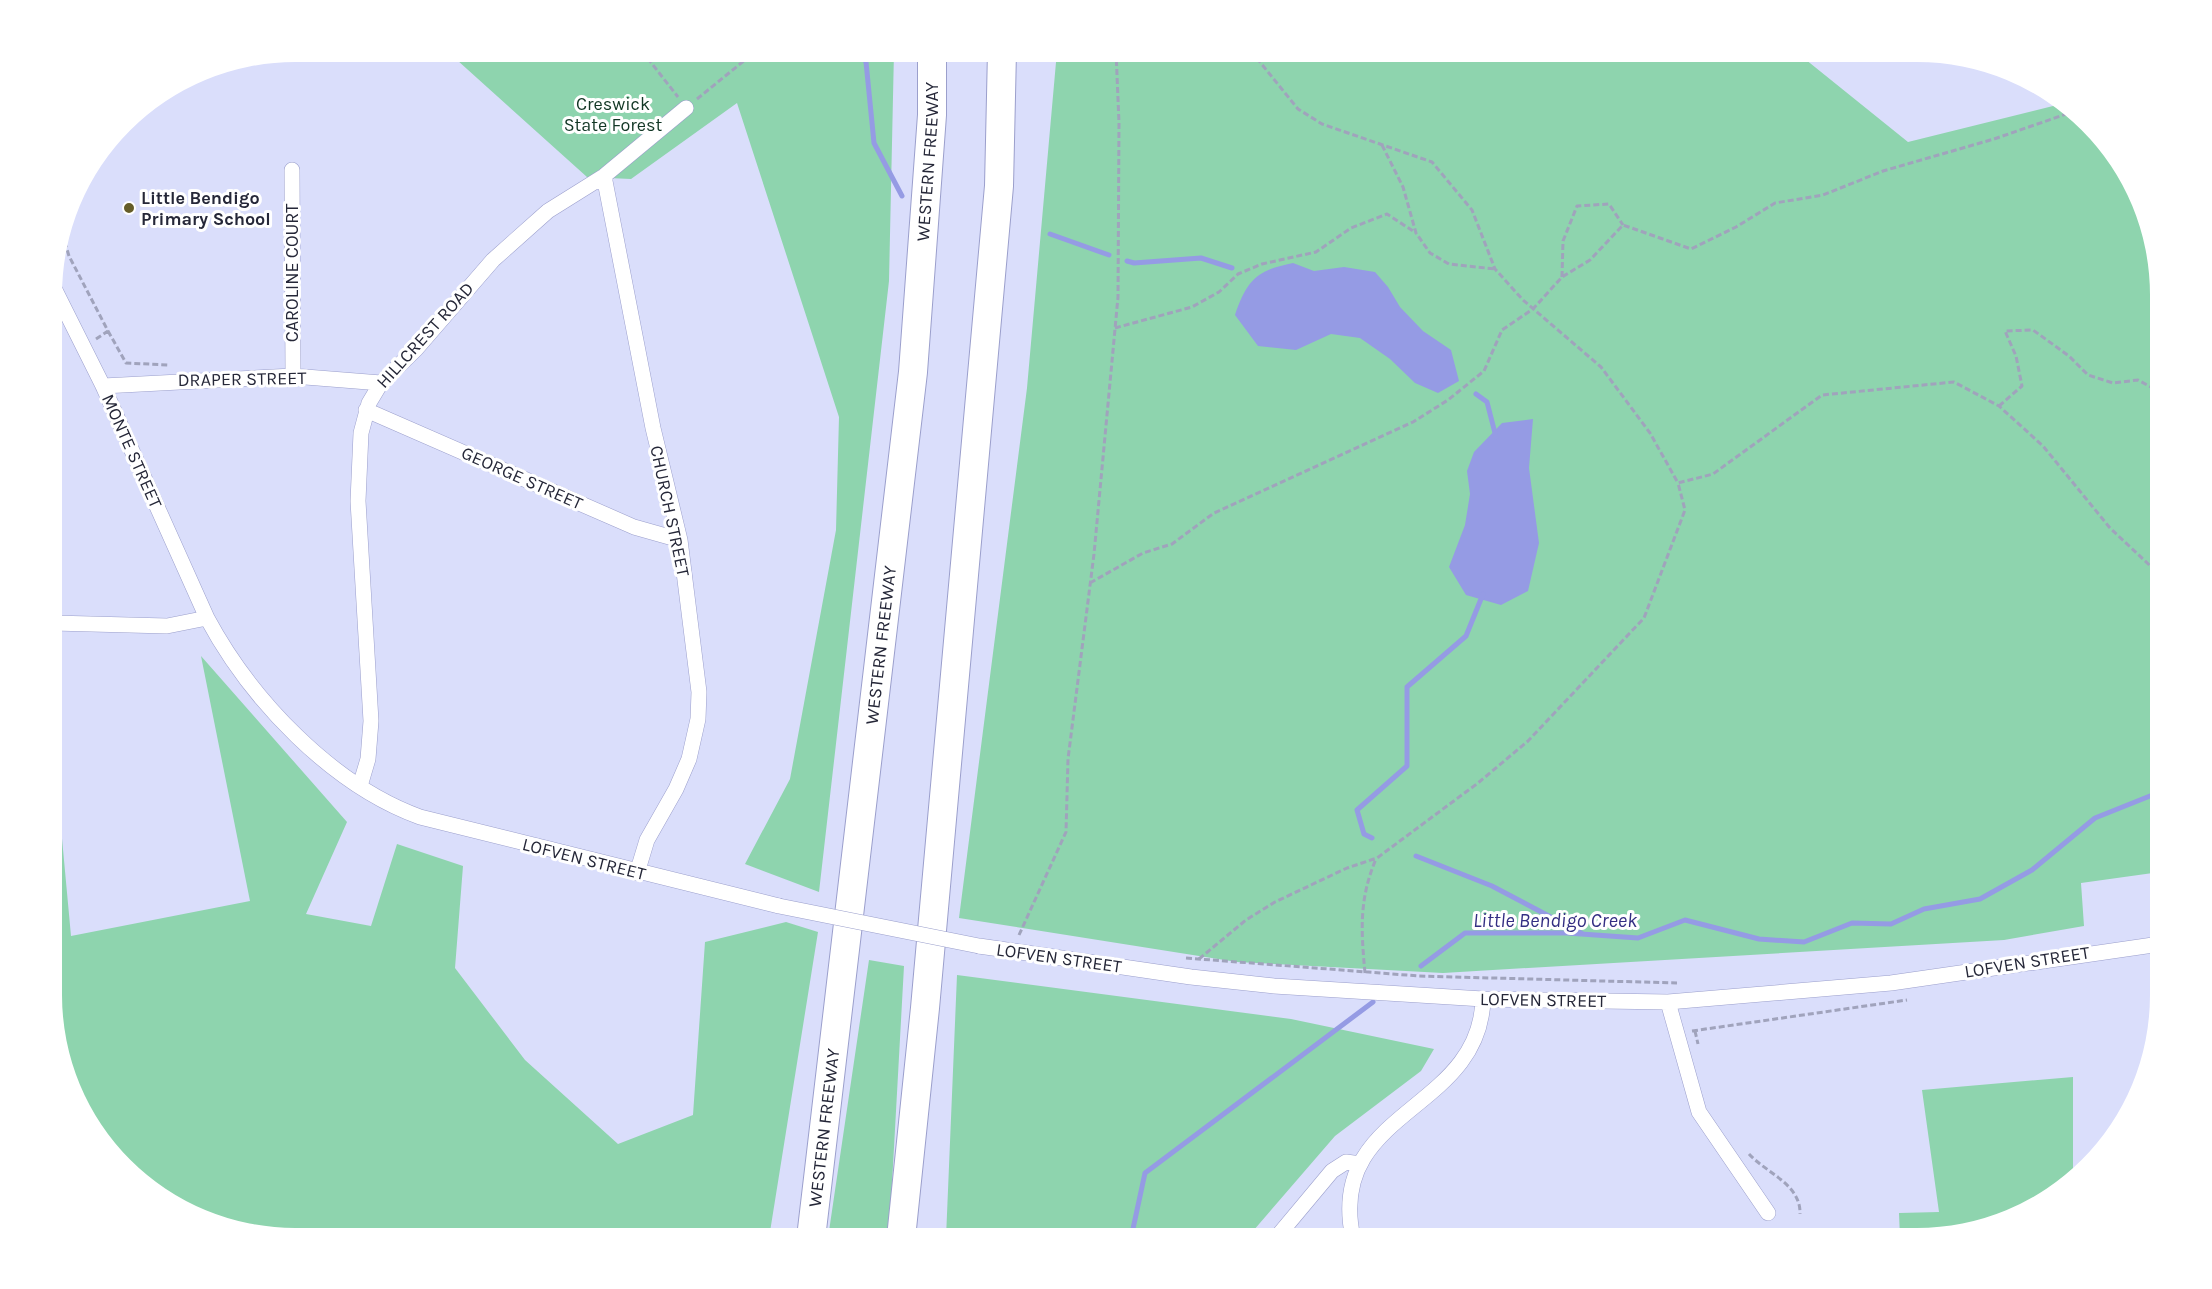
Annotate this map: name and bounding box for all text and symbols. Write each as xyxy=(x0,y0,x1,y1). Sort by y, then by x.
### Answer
street label: WESTERN FREEWAY xyxy=(912,82,943,242)
park label: Creswick State Forest xyxy=(564,93,663,136)
place label: Little Bendigo Primary School xyxy=(141,187,271,230)
marker: Little Bendigo Primary School xyxy=(122,201,136,215)
street label: CAROLINE COURT xyxy=(281,204,303,342)
street label: HILLCREST ROAD xyxy=(372,277,478,393)
street label: DRAPER STREET xyxy=(177,367,307,391)
street label: MONTE STREET xyxy=(97,390,167,512)
street label: GEORGE STREET xyxy=(458,441,586,515)
street label: CHURCH STREET xyxy=(645,443,695,579)
street label: WESTERN FREEWAY xyxy=(861,564,901,726)
street label: LOFVEN STREET xyxy=(520,833,648,885)
water label: Little Bendigo Creek xyxy=(1473,909,1638,932)
street label: LOFVEN STREET xyxy=(995,938,1123,978)
street label: LOFVEN STREET xyxy=(1963,941,2091,983)
street label: LOFVEN STREET xyxy=(1480,988,1606,1012)
street label: WESTERN FREEWAY xyxy=(804,1047,844,1208)

